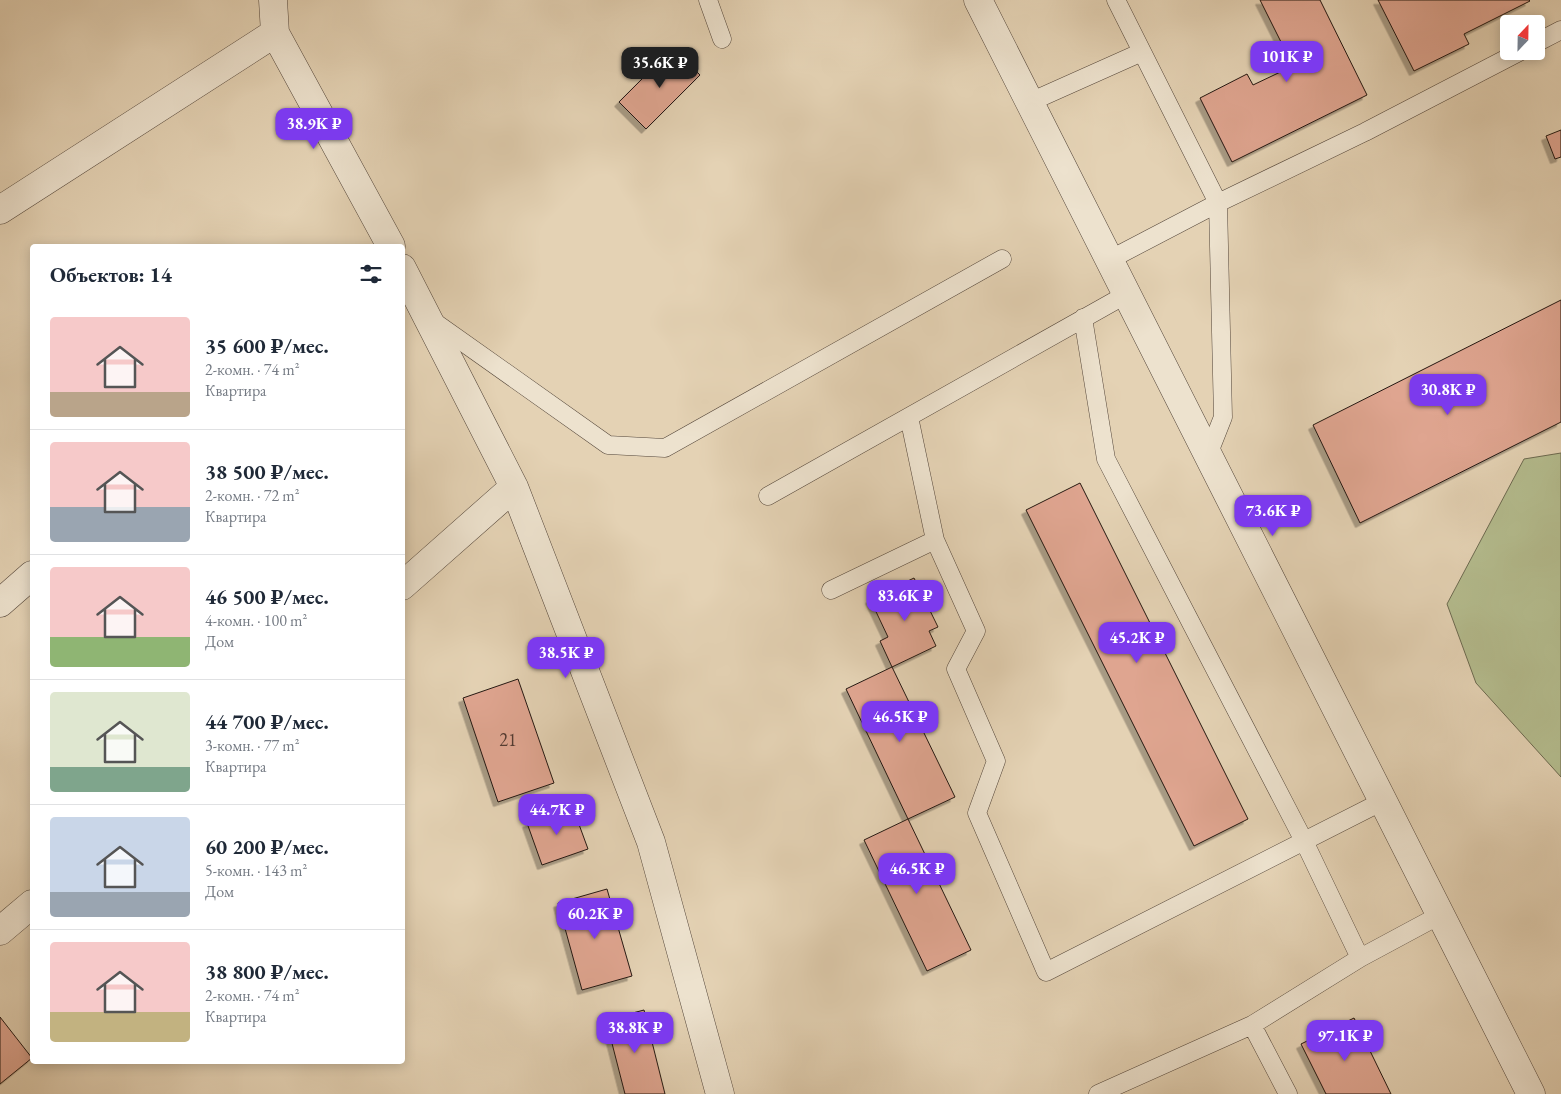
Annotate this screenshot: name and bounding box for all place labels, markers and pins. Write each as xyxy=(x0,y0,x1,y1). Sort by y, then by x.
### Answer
pin: 101K ₽ xyxy=(1246,41,1328,83)
pin: 35.6K ₽ xyxy=(614,46,706,89)
pin: 38.9K ₽ xyxy=(268,108,360,150)
pin: 30.8K ₽ xyxy=(1402,374,1494,416)
pin: 73.6K ₽ xyxy=(1227,494,1319,537)
pin: 83.6K ₽ xyxy=(859,580,951,622)
pin: 45.2K ₽ xyxy=(1091,622,1183,664)
pin: 38.5K ₽ xyxy=(520,636,612,679)
pin: 46.5K ₽ xyxy=(854,700,946,743)
pin: 44.7K ₽ xyxy=(511,794,603,836)
pin: 46.5K ₽ xyxy=(871,852,963,895)
pin: 60.2K ₽ xyxy=(549,898,641,940)
pin: 38.8K ₽ xyxy=(589,1012,681,1054)
pin: 97.1K ₽ xyxy=(1299,1020,1391,1062)

